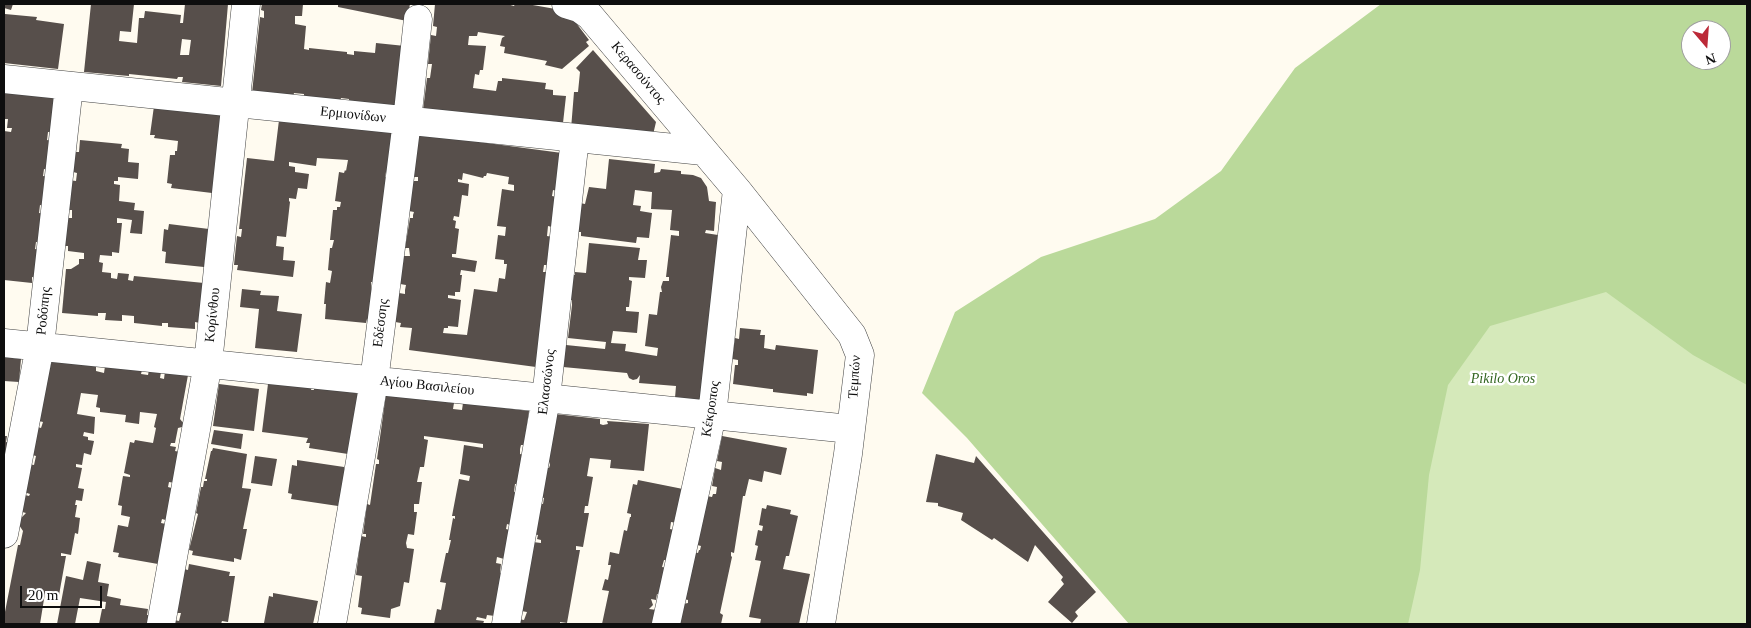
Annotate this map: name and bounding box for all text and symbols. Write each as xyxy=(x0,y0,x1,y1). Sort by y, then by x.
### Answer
north arrow xyxy=(1681,20,1731,70)
street label: Κερασούντος xyxy=(607,38,669,108)
text: N xyxy=(1703,50,1718,67)
street label: Ερμιονίδων xyxy=(319,103,387,127)
street label: Ροδόπης xyxy=(33,286,55,336)
street label: Κορίνθου xyxy=(202,287,224,343)
street label: Εδέσσης xyxy=(370,298,392,348)
street label: Ελασσώνος xyxy=(535,348,559,416)
street label: Τεμπών xyxy=(845,355,865,399)
park label: Pikilo Oros xyxy=(1471,371,1535,387)
street label: Αγίου Βασιλείου xyxy=(379,373,475,399)
street label: Κέκροπος xyxy=(698,380,724,438)
scale bar xyxy=(22,576,105,608)
text: 20 m xyxy=(28,587,58,603)

